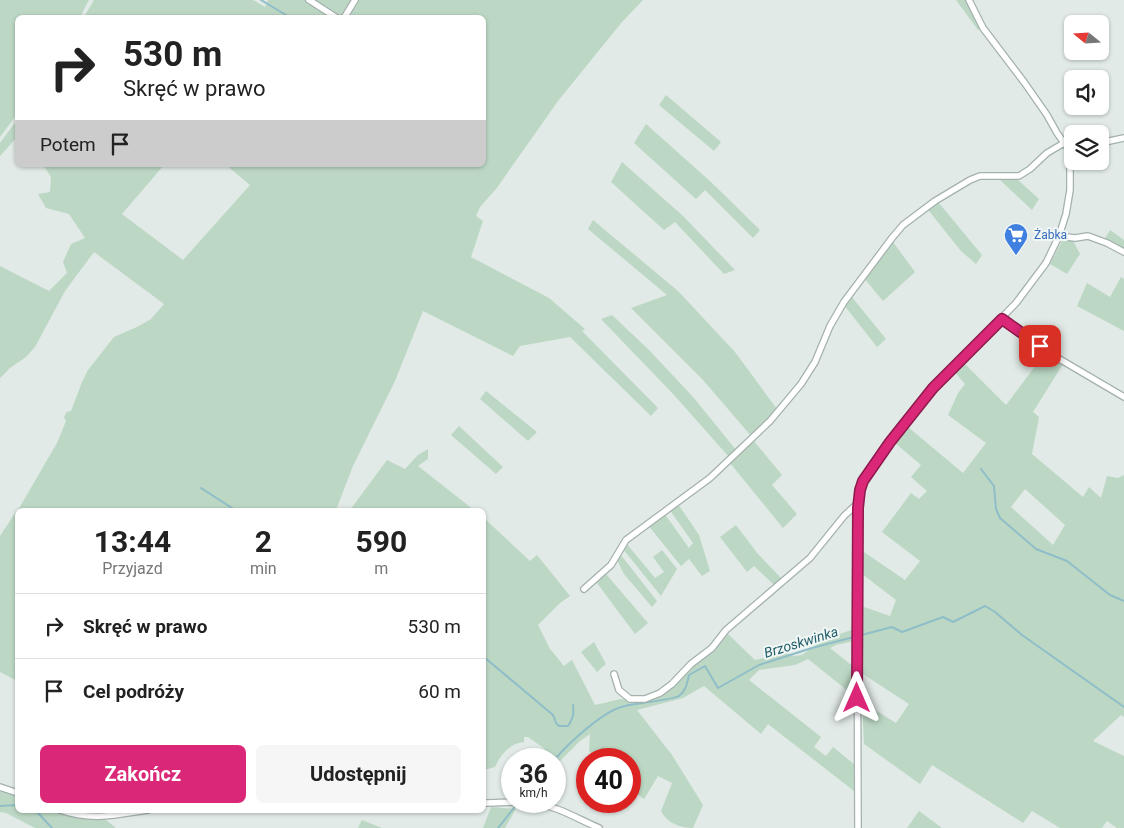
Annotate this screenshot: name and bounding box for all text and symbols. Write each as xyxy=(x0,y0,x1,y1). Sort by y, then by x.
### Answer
north arrow xyxy=(1064,15,1109,60)
map controls xyxy=(1064,15,1109,170)
text: 530 m xyxy=(123,34,222,75)
icon: right xyxy=(40,35,105,100)
button: sound xyxy=(1064,70,1109,115)
text: Skręć w prawo xyxy=(123,76,266,101)
button: layers xyxy=(1064,125,1109,170)
icon: arrive xyxy=(106,130,134,158)
text: Potem xyxy=(40,133,96,156)
supermarket icon: Żabka xyxy=(1003,222,1029,256)
place label: Żabka xyxy=(1034,227,1067,242)
pin xyxy=(1019,325,1061,367)
icon: arrive xyxy=(1026,332,1054,360)
text: 13:44 xyxy=(94,524,171,559)
text: 2 xyxy=(255,524,272,559)
text: 590 xyxy=(356,524,407,559)
text: Przyjazd xyxy=(102,559,163,578)
text: min xyxy=(250,559,277,578)
text: m xyxy=(374,559,388,578)
icon: right xyxy=(40,612,68,640)
text: Skręć w prawo xyxy=(83,615,207,638)
text: 530 m xyxy=(408,615,461,638)
water label: Brzoskwinka xyxy=(762,623,840,661)
position arrow xyxy=(830,671,882,723)
icon: arrive xyxy=(40,677,68,705)
text: Cel podróży xyxy=(83,680,184,703)
text: 60 m xyxy=(418,680,461,703)
button: Zakończ xyxy=(40,745,246,803)
button: Udostępnij xyxy=(256,745,461,803)
speed limit sign: 40 xyxy=(576,748,641,813)
text: 36 xyxy=(519,760,548,789)
text: km/h xyxy=(519,786,548,800)

